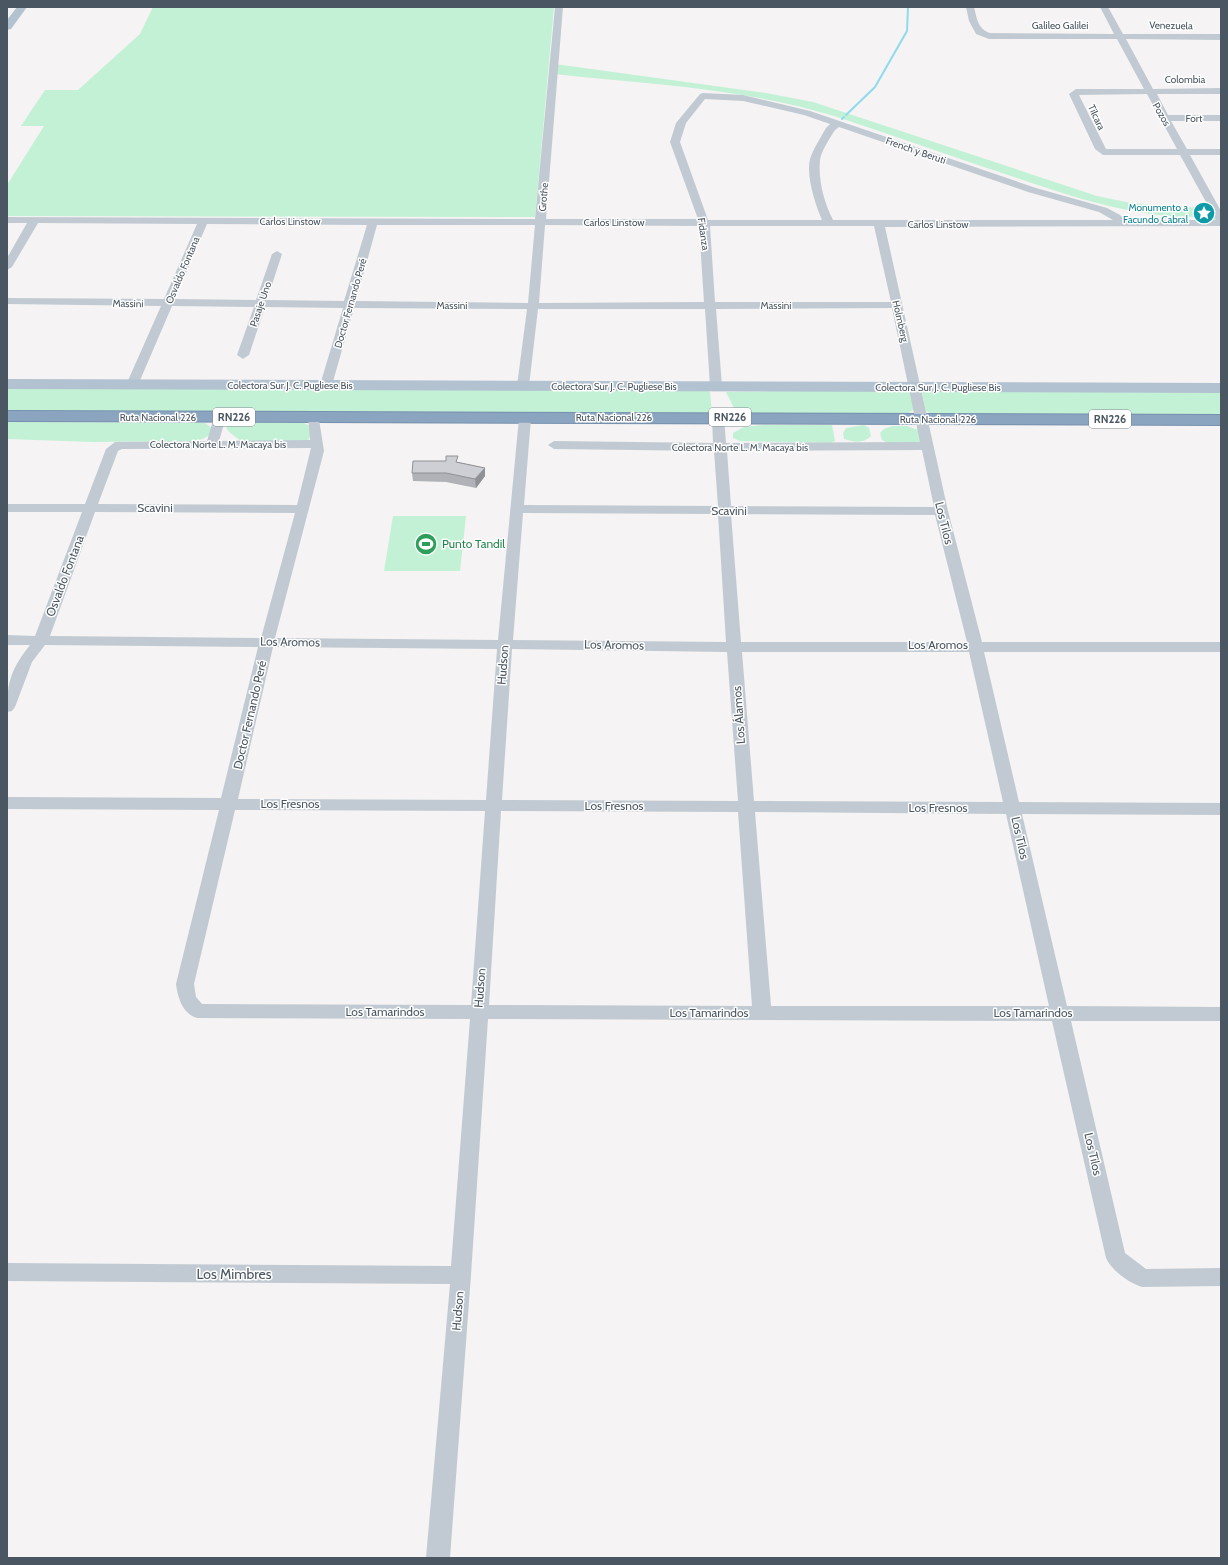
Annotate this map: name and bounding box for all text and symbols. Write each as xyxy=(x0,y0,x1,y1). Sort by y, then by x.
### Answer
street label: Galileo Galilei xyxy=(1032,19,1088,32)
street label: Venezuela xyxy=(1149,19,1193,32)
street label: Colombia xyxy=(1165,73,1205,86)
street label: Pozos xyxy=(1150,100,1174,128)
street label: Tilcara xyxy=(1085,102,1108,132)
street label: Fort xyxy=(1186,112,1203,125)
street label: French y Beruti xyxy=(884,134,948,167)
street label: Grothe xyxy=(536,182,551,212)
place icon: Monumento a Facundo Cabral xyxy=(1191,200,1217,226)
place label: Monumento a Facundo Cabral xyxy=(1123,201,1189,226)
street label: Carlos Linstow xyxy=(259,215,321,228)
street label: Carlos Linstow xyxy=(583,216,645,229)
street label: Fidanza xyxy=(695,217,712,251)
street label: Carlos Linstow xyxy=(907,218,969,231)
street label: Osvaldo Fontana xyxy=(163,235,202,306)
street label: Doctor Fernando Peré xyxy=(331,257,370,349)
street label: Pasaje Uno xyxy=(247,279,274,328)
street label: Massini xyxy=(112,297,144,310)
street label: Massini xyxy=(437,299,467,312)
street label: Massini xyxy=(761,299,791,312)
street label: Holmberg xyxy=(889,299,912,344)
street label: Colectora Sur J. C. Pugliese Bis xyxy=(227,379,353,392)
street label: Colectora Sur J. C. Pugliese Bis xyxy=(551,380,677,393)
street label: Colectora Sur J. C. Pugliese Bis xyxy=(875,381,1001,394)
road number: RN226 xyxy=(213,408,255,426)
road number: RN226 xyxy=(709,408,751,426)
road number: RN226 xyxy=(1089,410,1131,428)
street label: Ruta Nacional 226 xyxy=(120,411,197,424)
street label: Ruta Nacional 226 xyxy=(576,411,653,424)
street label: Ruta Nacional 226 xyxy=(900,413,977,426)
street label: Colectora Norte L. M. Macaya bis xyxy=(150,438,286,451)
street label: Colectora Norte L. M. Macaya bis xyxy=(672,441,808,454)
street label: Scavini xyxy=(137,500,173,515)
street label: Los Tilos xyxy=(932,500,957,546)
street label: Scavini xyxy=(711,503,747,518)
sports icon: Punto Tandil xyxy=(413,531,439,557)
street label: Osvaldo Fontana xyxy=(42,533,87,619)
place label: Punto Tandil xyxy=(442,536,505,551)
street label: Los Aromos xyxy=(260,633,320,650)
street label: Los Aromos xyxy=(584,636,644,653)
street label: Los Aromos xyxy=(908,637,968,652)
street label: Hudson xyxy=(494,644,511,685)
street label: Doctor Fernando Peré xyxy=(230,659,269,771)
street label: Los Álamos xyxy=(729,685,748,745)
street label: Los Fresnos xyxy=(261,796,319,811)
street label: Los Fresnos xyxy=(585,798,643,813)
street label: Los Fresnos xyxy=(909,800,967,815)
street label: Los Tilos xyxy=(1008,815,1033,861)
street label: Hudson xyxy=(471,967,488,1008)
street label: Los Tamarindos xyxy=(345,1004,425,1019)
street label: Los Tamarindos xyxy=(669,1005,749,1020)
street label: Los Tamarindos xyxy=(993,1005,1073,1020)
street label: Los Tilos xyxy=(1081,1131,1106,1177)
street label: Los Mimbres xyxy=(197,1265,272,1283)
street label: Hudson xyxy=(448,1290,467,1331)

